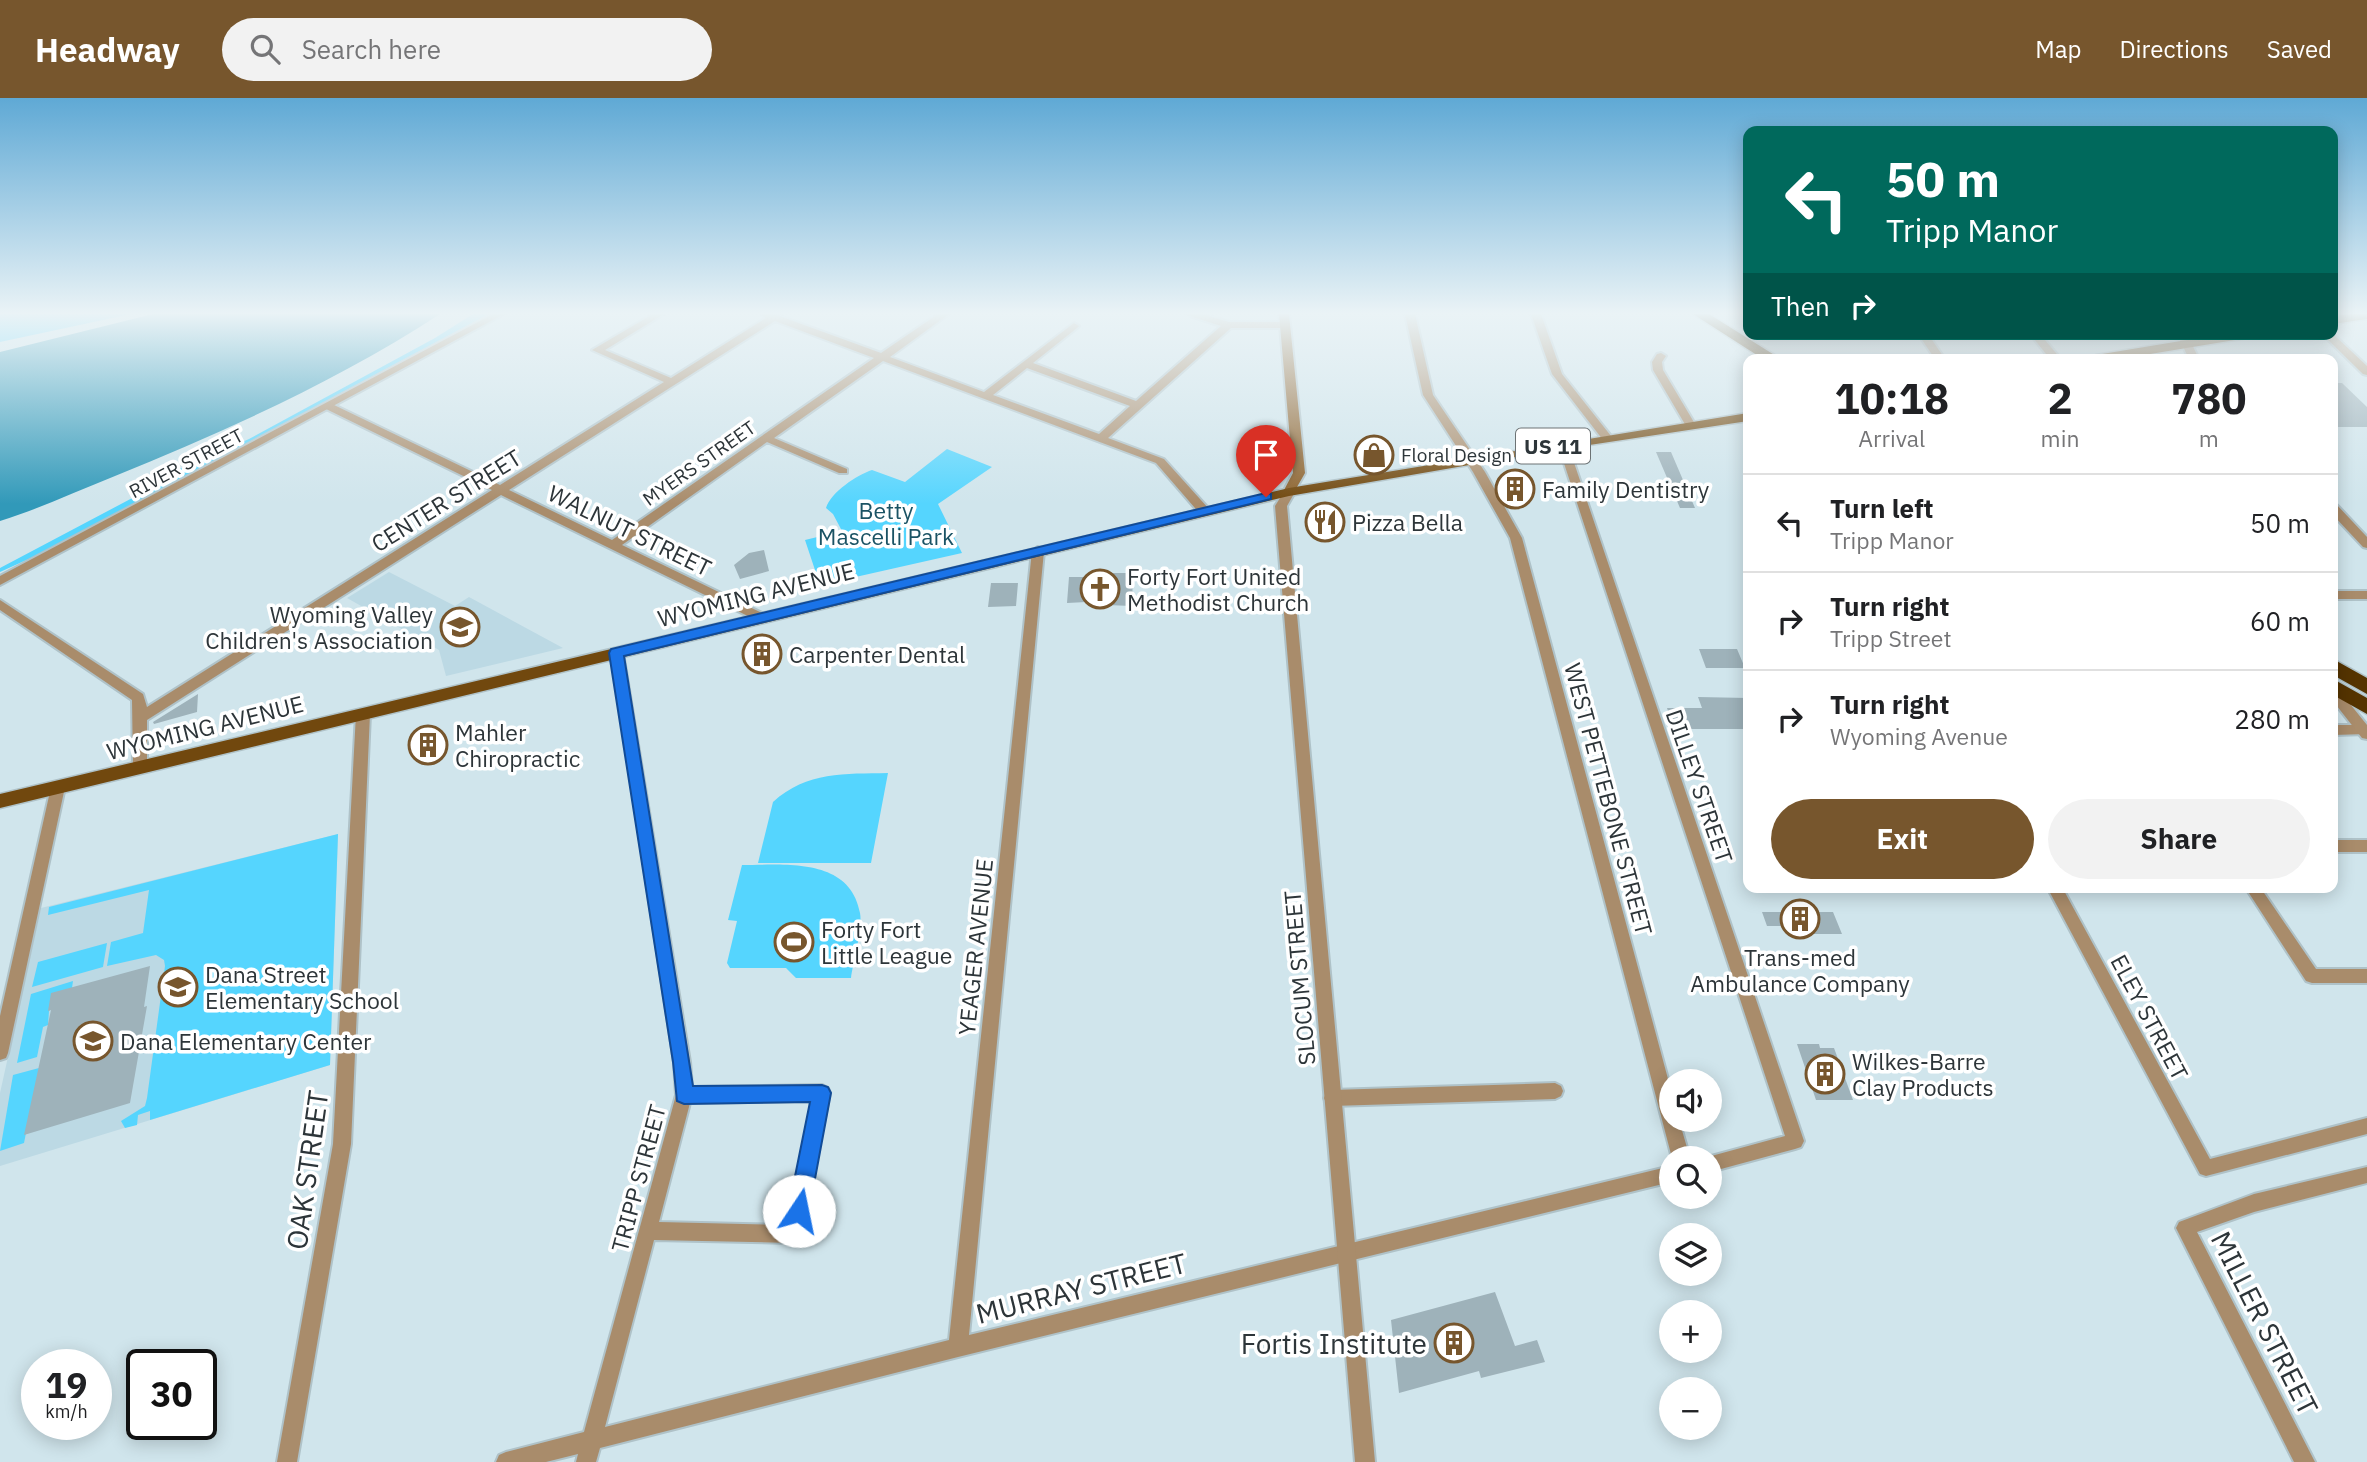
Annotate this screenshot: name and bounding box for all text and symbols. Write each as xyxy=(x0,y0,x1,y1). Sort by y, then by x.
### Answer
search box xyxy=(222,18,712,81)
text: Headway xyxy=(35,28,180,71)
icon: search xyxy=(246,30,284,68)
text: Search here xyxy=(302,32,441,66)
text: Map xyxy=(2035,33,2081,65)
text: Directions xyxy=(2119,33,2229,65)
text: Saved xyxy=(2267,33,2332,65)
text: 50 m xyxy=(1886,147,2000,210)
icon: left xyxy=(1771,154,1862,245)
text: Tripp Manor xyxy=(1886,209,2058,251)
icon: right xyxy=(1844,287,1882,325)
text: Then xyxy=(1771,289,1830,323)
text: 10:18 xyxy=(1834,371,1949,426)
text: 2 xyxy=(2047,371,2073,426)
text: 780 xyxy=(2171,371,2247,426)
street label: MYERS STREET xyxy=(638,415,760,511)
street label: RIVER STREET xyxy=(125,423,247,503)
text: Arrival xyxy=(1858,423,1925,453)
text: min xyxy=(2041,423,2079,453)
text: m xyxy=(2199,423,2219,453)
pin xyxy=(1236,425,1296,497)
road number: US 11 xyxy=(1516,428,1590,464)
shop icon: Floral Design xyxy=(1353,434,1395,476)
icon: arrive xyxy=(1247,436,1285,474)
street label: CENTER STREET xyxy=(365,442,527,558)
place label: Floral Design xyxy=(1401,443,1512,467)
building icon: Family Dentistry xyxy=(1494,468,1536,510)
place label: Family Dentistry xyxy=(1542,474,1710,504)
street label: WALNUT STREET xyxy=(543,477,717,583)
text: Turn left xyxy=(1830,491,1933,525)
park label: Betty Mascelli Park xyxy=(818,495,954,551)
restaurant icon: Pizza Bella xyxy=(1304,501,1346,543)
icon: left xyxy=(1771,504,1809,542)
text: 50 m xyxy=(2250,506,2310,540)
place label: Pizza Bella xyxy=(1352,507,1463,537)
text: Tripp Manor xyxy=(1830,525,1954,555)
street label: WYOMING AVENUE xyxy=(654,555,858,633)
place label: Forty Fort United Methodist Church xyxy=(1127,561,1309,617)
church icon: Forty Fort United Methodist Church xyxy=(1079,568,1121,610)
text: Turn right xyxy=(1830,589,1949,623)
place label: Wyoming Valley Children's Association xyxy=(205,599,434,655)
icon: right xyxy=(1771,602,1809,640)
text: 60 m xyxy=(2250,604,2310,638)
school or university icon: Wyoming Valley Children's Association xyxy=(439,606,481,648)
text: Tripp Street xyxy=(1830,623,1952,653)
building icon: Carpenter Dental xyxy=(741,633,783,675)
place label: Carpenter Dental xyxy=(789,639,965,669)
street label: WEST PETTEBONE STREET xyxy=(1558,660,1660,938)
text: Turn right xyxy=(1830,687,1949,721)
street label: WYOMING AVENUE xyxy=(103,688,307,766)
icon: right xyxy=(1771,700,1809,738)
text: 280 m xyxy=(2234,702,2310,736)
street label: DILLEY STREET xyxy=(1660,705,1740,867)
place label: Mahler Chiropractic xyxy=(455,717,580,773)
text: Wyoming Avenue xyxy=(1830,721,2008,751)
building icon: Mahler Chiropractic xyxy=(407,724,449,766)
button: Exit xyxy=(1771,799,2034,879)
button: Share xyxy=(2048,799,2310,879)
street label: YEAGER AVENUE xyxy=(951,857,999,1037)
street label: SLOCUM STREET xyxy=(1276,889,1322,1067)
building icon: Trans-med Ambulance Company xyxy=(1779,898,1821,940)
place label: Forty Fort Little League xyxy=(821,914,952,970)
sports icon: Forty Fort Little League xyxy=(773,921,815,963)
place label: Trans-med Ambulance Company xyxy=(1690,942,1910,998)
street label: ELEY STREET xyxy=(2104,949,2196,1085)
place label: Dana Street Elementary School xyxy=(205,959,399,1015)
school or university icon: Dana Street Elementary School xyxy=(157,966,199,1008)
school or university icon: Dana Elementary Center xyxy=(72,1020,114,1062)
place label: Dana Elementary Center xyxy=(120,1026,372,1056)
place label: Wilkes-Barre Clay Products xyxy=(1852,1046,1994,1102)
building icon: Wilkes-Barre Clay Products xyxy=(1804,1053,1846,1095)
map controls xyxy=(1659,1069,1722,1440)
button: sound xyxy=(1659,1069,1722,1132)
street label: OAK STREET xyxy=(278,1088,336,1252)
street label: TRIPP STREET xyxy=(604,1101,672,1255)
button: search xyxy=(1659,1146,1722,1209)
position arrow xyxy=(762,1174,836,1248)
button: layers xyxy=(1659,1223,1722,1286)
street label: MILLER STREET xyxy=(2203,1225,2327,1421)
street label: MURRAY STREET xyxy=(972,1244,1190,1332)
button: + xyxy=(1659,1300,1722,1363)
building icon: Fortis Institute xyxy=(1433,1322,1475,1364)
place label: Fortis Institute xyxy=(1241,1325,1427,1362)
speed limit sign: 30 xyxy=(126,1349,217,1440)
text: 19 xyxy=(45,1362,88,1408)
button: − xyxy=(1659,1377,1722,1440)
text: km/h xyxy=(45,1400,88,1423)

